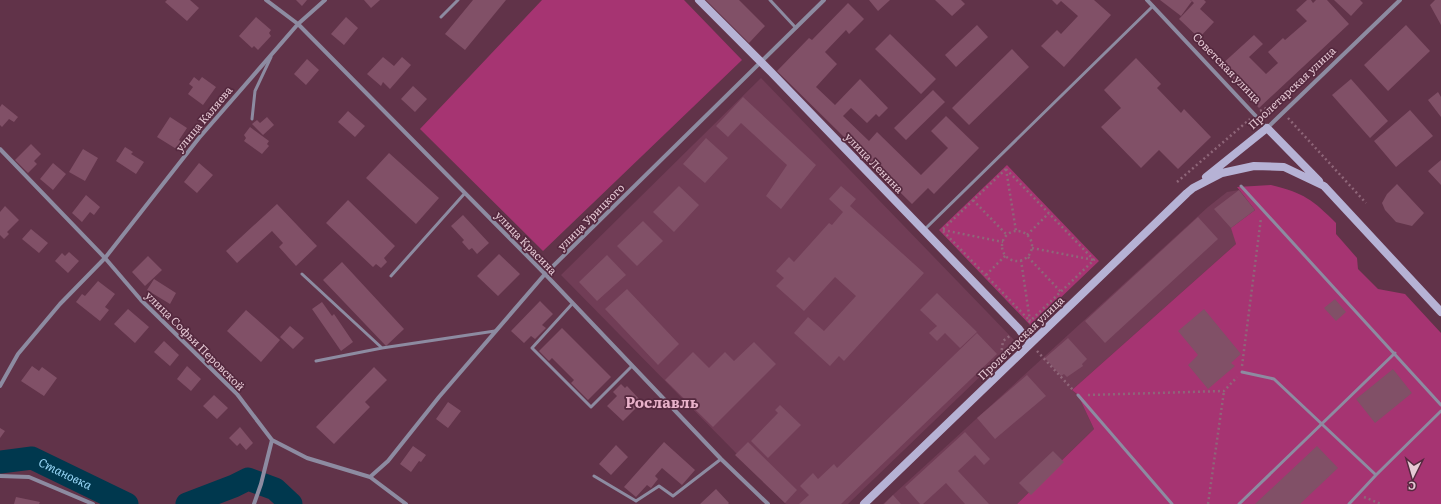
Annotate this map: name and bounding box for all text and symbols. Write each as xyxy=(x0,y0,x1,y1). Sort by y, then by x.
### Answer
street label: Советская улица xyxy=(1190,28,1266,106)
street label: Пролетарская улица xyxy=(1244,42,1339,132)
street label: улица Каляева xyxy=(171,82,235,155)
street label: улица Ленина xyxy=(842,129,908,196)
street label: улица Урицкого xyxy=(553,179,627,253)
street label: улица Красина xyxy=(492,207,561,278)
street label: улица Софьи Перовской xyxy=(142,287,249,394)
street label: Пролетарская улица xyxy=(973,292,1067,383)
district label: Рославль xyxy=(625,390,699,413)
water label: Становка xyxy=(36,453,95,494)
north arrow xyxy=(1393,456,1433,496)
text: С xyxy=(1407,479,1417,495)

